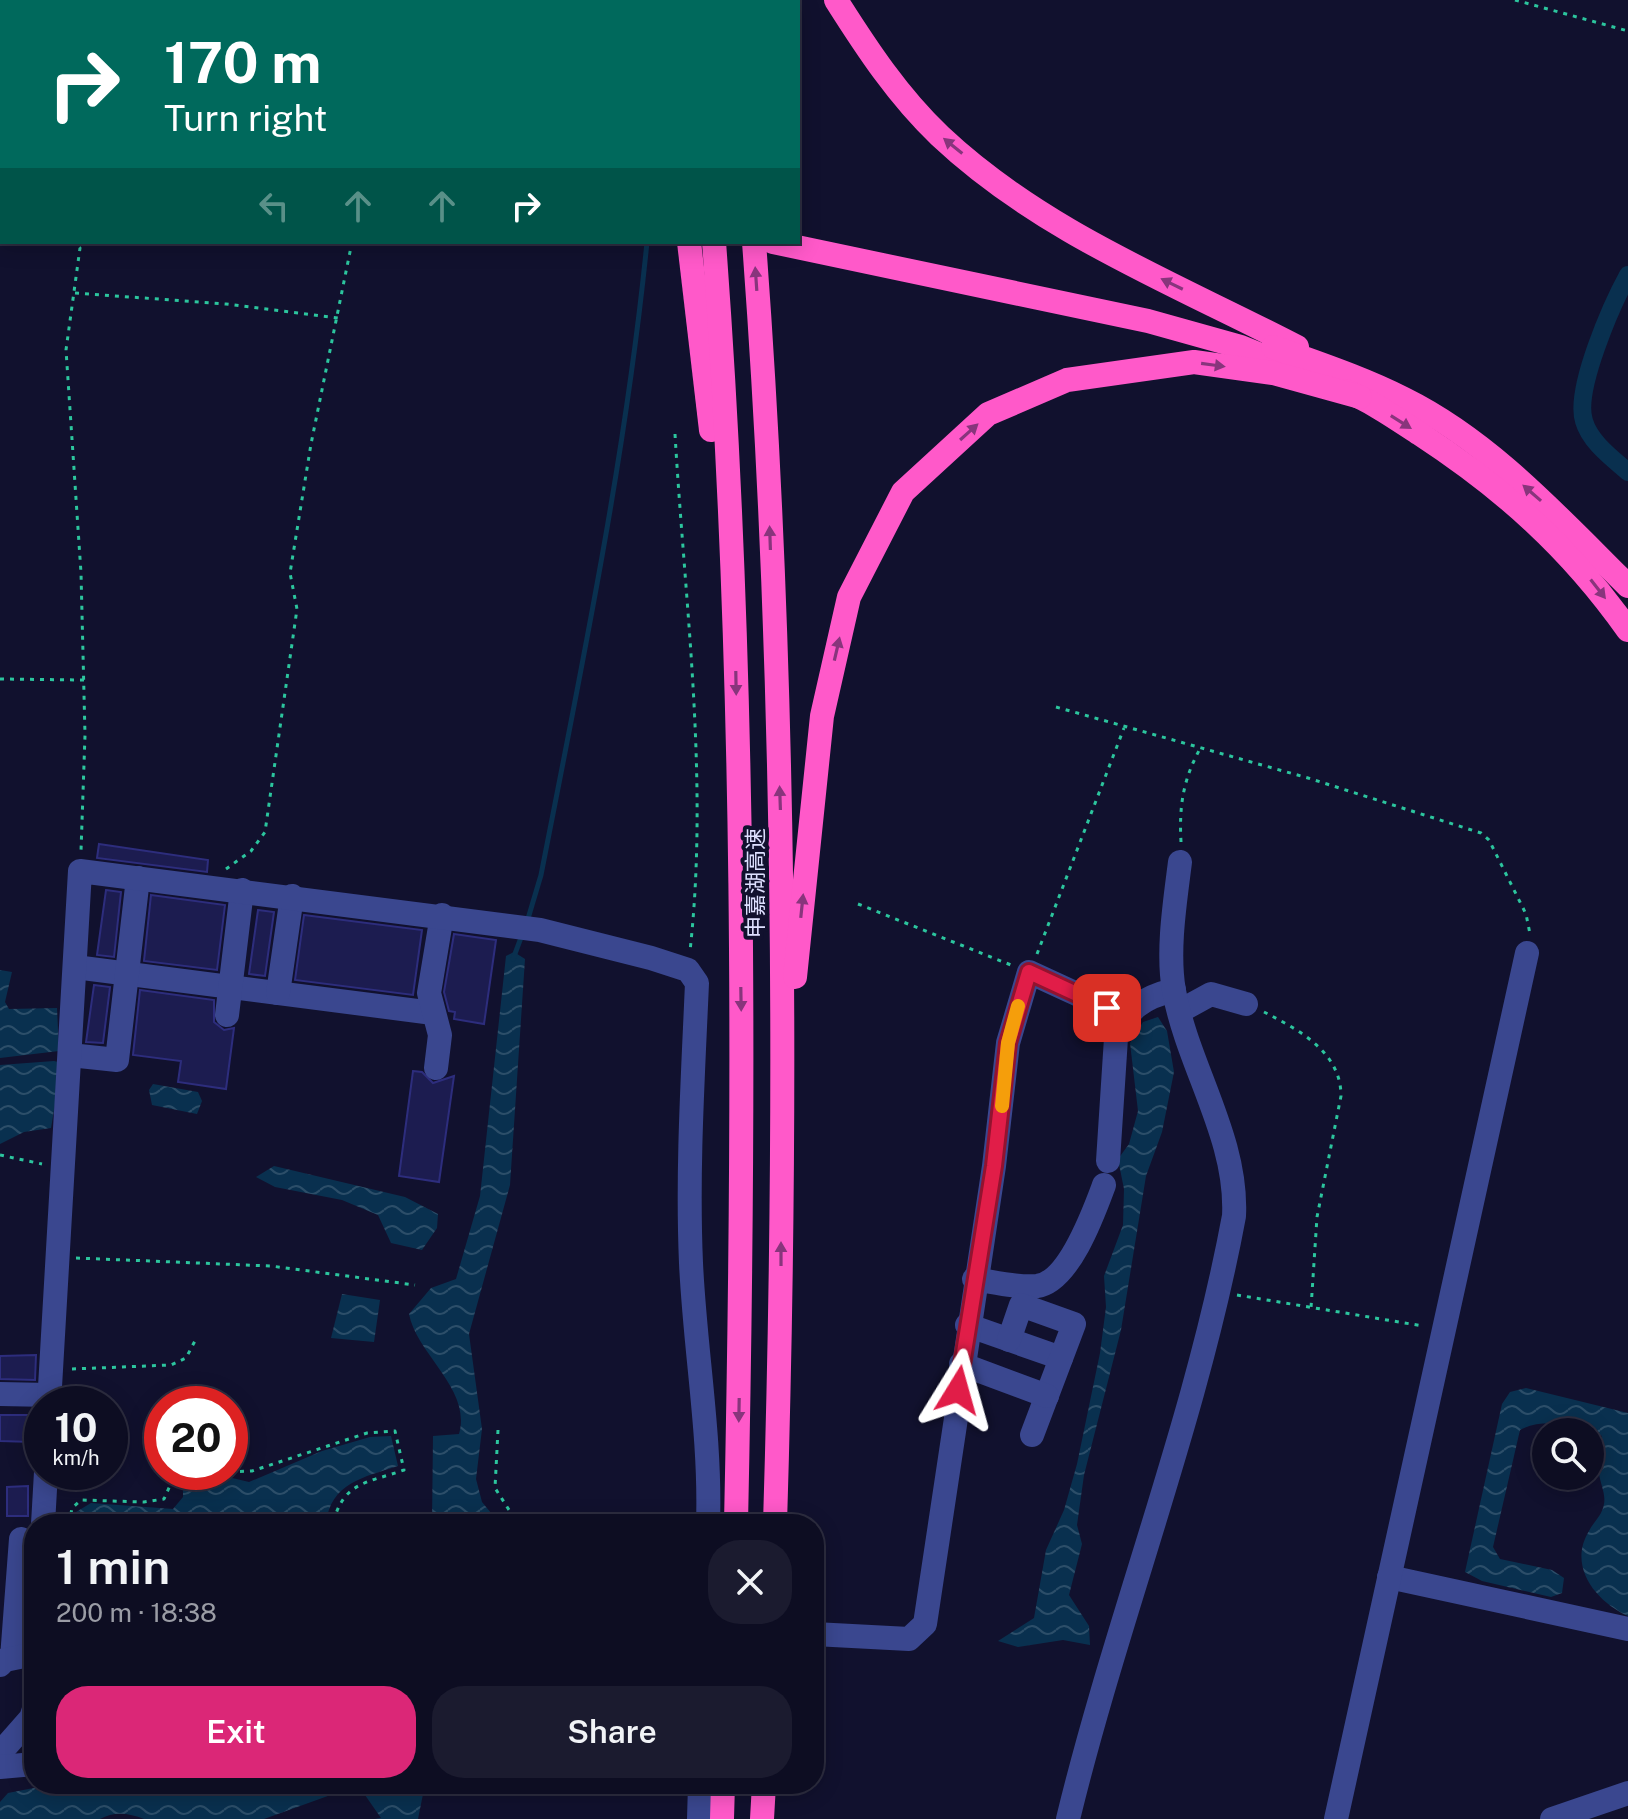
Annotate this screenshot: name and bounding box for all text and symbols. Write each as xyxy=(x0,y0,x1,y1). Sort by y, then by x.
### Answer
text: 170 m xyxy=(164,30,321,96)
icon: right xyxy=(32,32,136,136)
text: Turn right xyxy=(164,97,327,139)
one-way arrow xyxy=(943,138,963,155)
icon: left xyxy=(252,184,296,228)
icon: ahead xyxy=(336,184,380,228)
icon: ahead xyxy=(420,184,464,228)
icon: right xyxy=(504,184,548,228)
one-way arrow xyxy=(749,266,762,291)
one-way arrow xyxy=(1161,277,1184,291)
one-way arrow xyxy=(1201,359,1226,372)
one-way arrow xyxy=(1390,415,1412,429)
one-way arrow xyxy=(959,423,979,441)
one-way arrow xyxy=(1522,485,1542,502)
one-way arrow xyxy=(763,525,776,550)
one-way arrow xyxy=(1589,579,1606,599)
one-way arrow xyxy=(832,636,844,661)
one-way arrow xyxy=(730,671,743,696)
one-way arrow xyxy=(773,785,786,810)
street label: 申嘉湖高速 xyxy=(742,828,768,938)
one-way arrow xyxy=(796,893,809,918)
pin xyxy=(1073,974,1141,1042)
icon: arrive xyxy=(1085,986,1129,1030)
one-way arrow xyxy=(735,987,748,1012)
one-way arrow xyxy=(775,1241,787,1266)
position arrow xyxy=(916,1348,1000,1432)
speed limit sign: 20 xyxy=(144,1386,248,1490)
one-way arrow xyxy=(732,1398,745,1423)
text: 10 xyxy=(55,1404,97,1451)
map controls xyxy=(1532,1418,1604,1490)
button: search xyxy=(1532,1418,1604,1490)
text: km/h xyxy=(52,1446,100,1470)
text: 1 min xyxy=(56,1538,170,1595)
button: close xyxy=(708,1540,792,1624)
text: 200 m · 18:38 xyxy=(56,1597,217,1628)
button: Exit xyxy=(56,1686,416,1778)
button: Share xyxy=(432,1686,792,1778)

